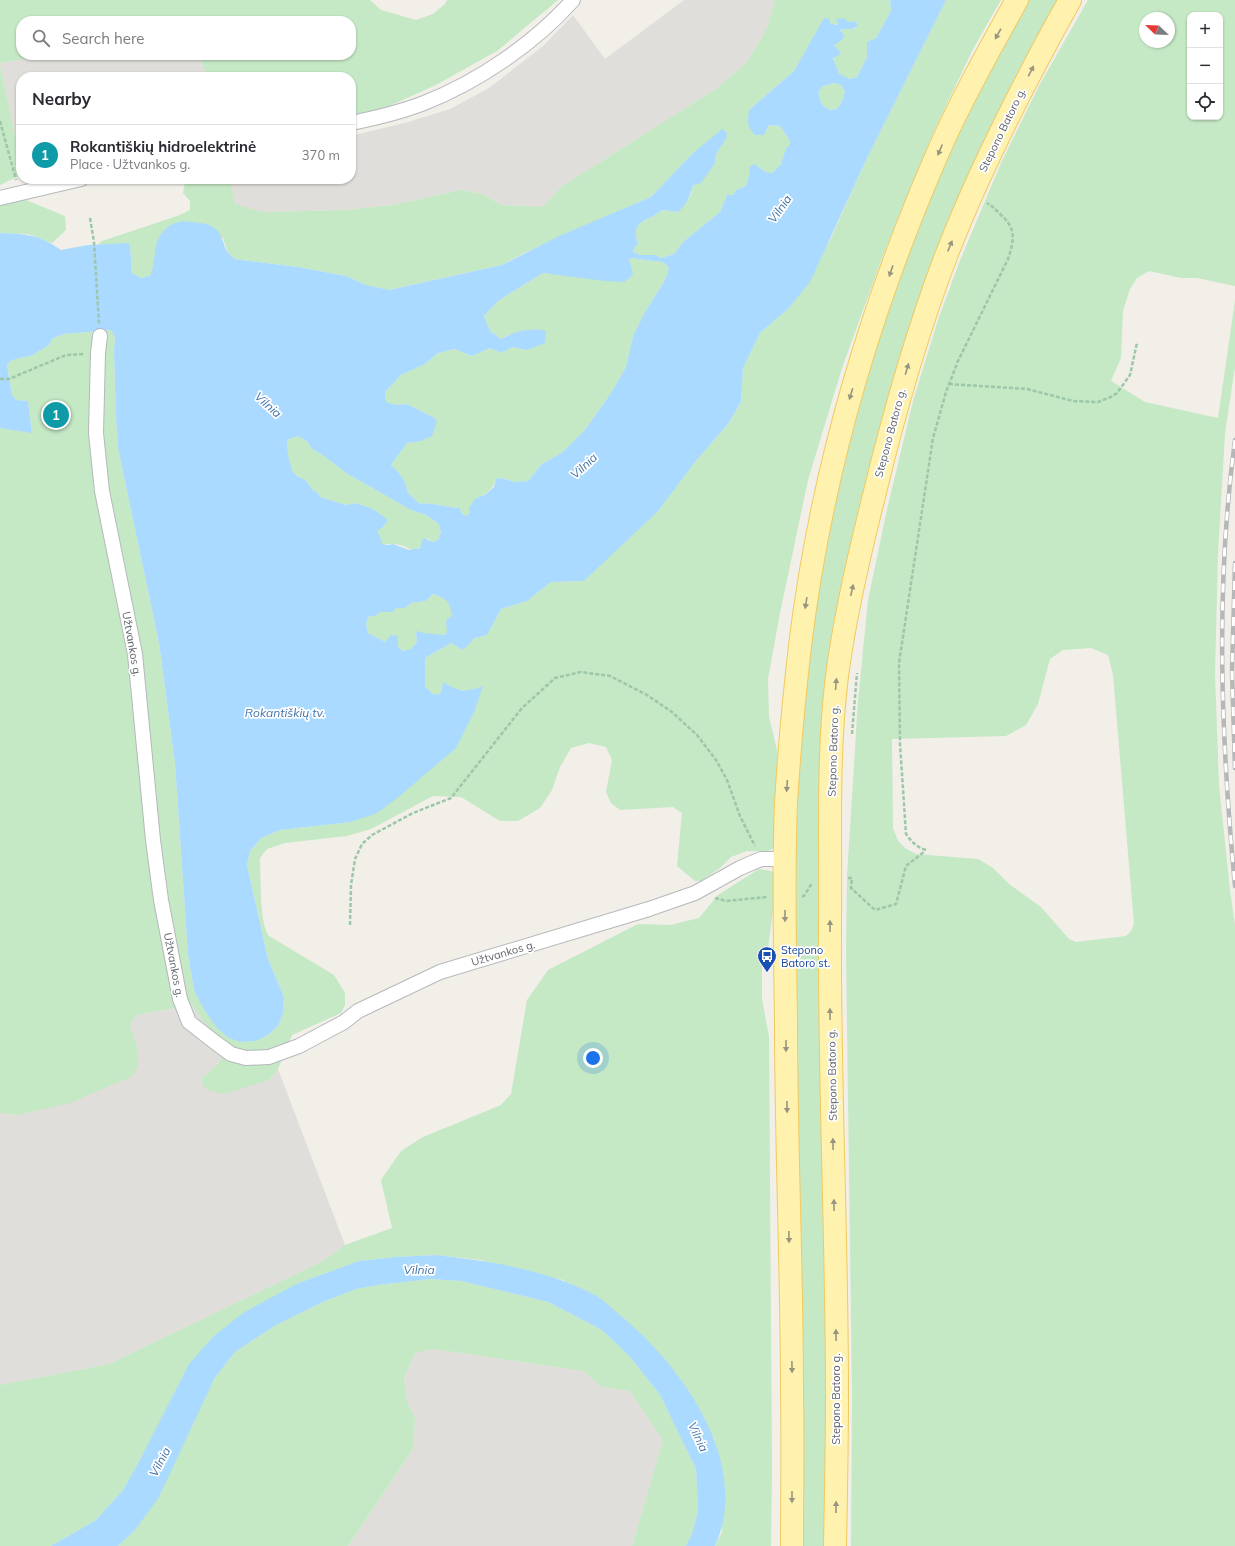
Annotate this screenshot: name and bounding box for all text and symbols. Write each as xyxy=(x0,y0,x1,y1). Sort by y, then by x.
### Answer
north arrow xyxy=(1139,12,1175,48)
map controls xyxy=(1187,12,1223,120)
button: + xyxy=(1187,12,1223,48)
search box xyxy=(16,16,356,60)
icon: search xyxy=(30,27,52,49)
one-way arrow xyxy=(995,28,1001,40)
text: Search here xyxy=(62,29,144,48)
button: − xyxy=(1187,48,1223,84)
one-way arrow xyxy=(1028,66,1034,77)
button: locate xyxy=(1187,84,1223,120)
street label: Stepono Batoro g. xyxy=(976,86,1028,174)
text: Nearby xyxy=(32,88,91,109)
text: Rokantiškių hidroelektrinė xyxy=(70,137,256,156)
one-way arrow xyxy=(936,144,943,156)
text: 1 xyxy=(41,147,49,163)
text: 370 m xyxy=(302,147,340,163)
text: Place · Užtvankos g. xyxy=(70,156,190,172)
water label: Vilnia xyxy=(765,192,795,226)
one-way arrow xyxy=(947,241,953,252)
one-way arrow xyxy=(888,265,894,277)
one-way arrow xyxy=(904,363,910,375)
street label: Stepono Batoro g. xyxy=(871,387,909,479)
water label: Vilnia xyxy=(252,389,285,421)
one-way arrow xyxy=(848,389,854,401)
pin: 1 xyxy=(43,400,69,430)
water label: Vilnia xyxy=(567,450,600,482)
one-way arrow xyxy=(849,584,855,596)
one-way arrow xyxy=(803,597,809,609)
street label: Užtvankos g. xyxy=(119,610,145,678)
one-way arrow xyxy=(833,678,840,690)
water label: Rokantiškių tv. xyxy=(245,705,325,720)
street label: Stepono Batoro g. xyxy=(824,705,842,797)
one-way arrow xyxy=(784,780,791,792)
one-way arrow xyxy=(782,910,788,923)
one-way arrow xyxy=(827,919,833,932)
street label: Užtvankos g. xyxy=(161,931,187,999)
street label: Užtvankos g. xyxy=(469,937,537,969)
place label: Stepono Batoro st. xyxy=(781,943,830,970)
bus stop icon: Stepono Batoro st. xyxy=(756,945,778,973)
one-way arrow xyxy=(827,1008,834,1020)
street label: Stepono Batoro g. xyxy=(824,1029,840,1121)
one-way arrow xyxy=(783,1040,789,1053)
your location xyxy=(583,1048,603,1068)
one-way arrow xyxy=(784,1101,790,1114)
one-way arrow xyxy=(830,1137,836,1150)
one-way arrow xyxy=(831,1198,837,1211)
one-way arrow xyxy=(786,1231,792,1244)
water label: Vilnia xyxy=(403,1262,435,1277)
one-way arrow xyxy=(833,1328,839,1341)
street label: Stepono Batoro g. xyxy=(829,1353,843,1445)
one-way arrow xyxy=(789,1361,795,1374)
water label: Vilnia xyxy=(685,1419,712,1454)
water label: Vilnia xyxy=(146,1444,174,1479)
one-way arrow xyxy=(789,1491,795,1504)
one-way arrow xyxy=(833,1500,839,1513)

